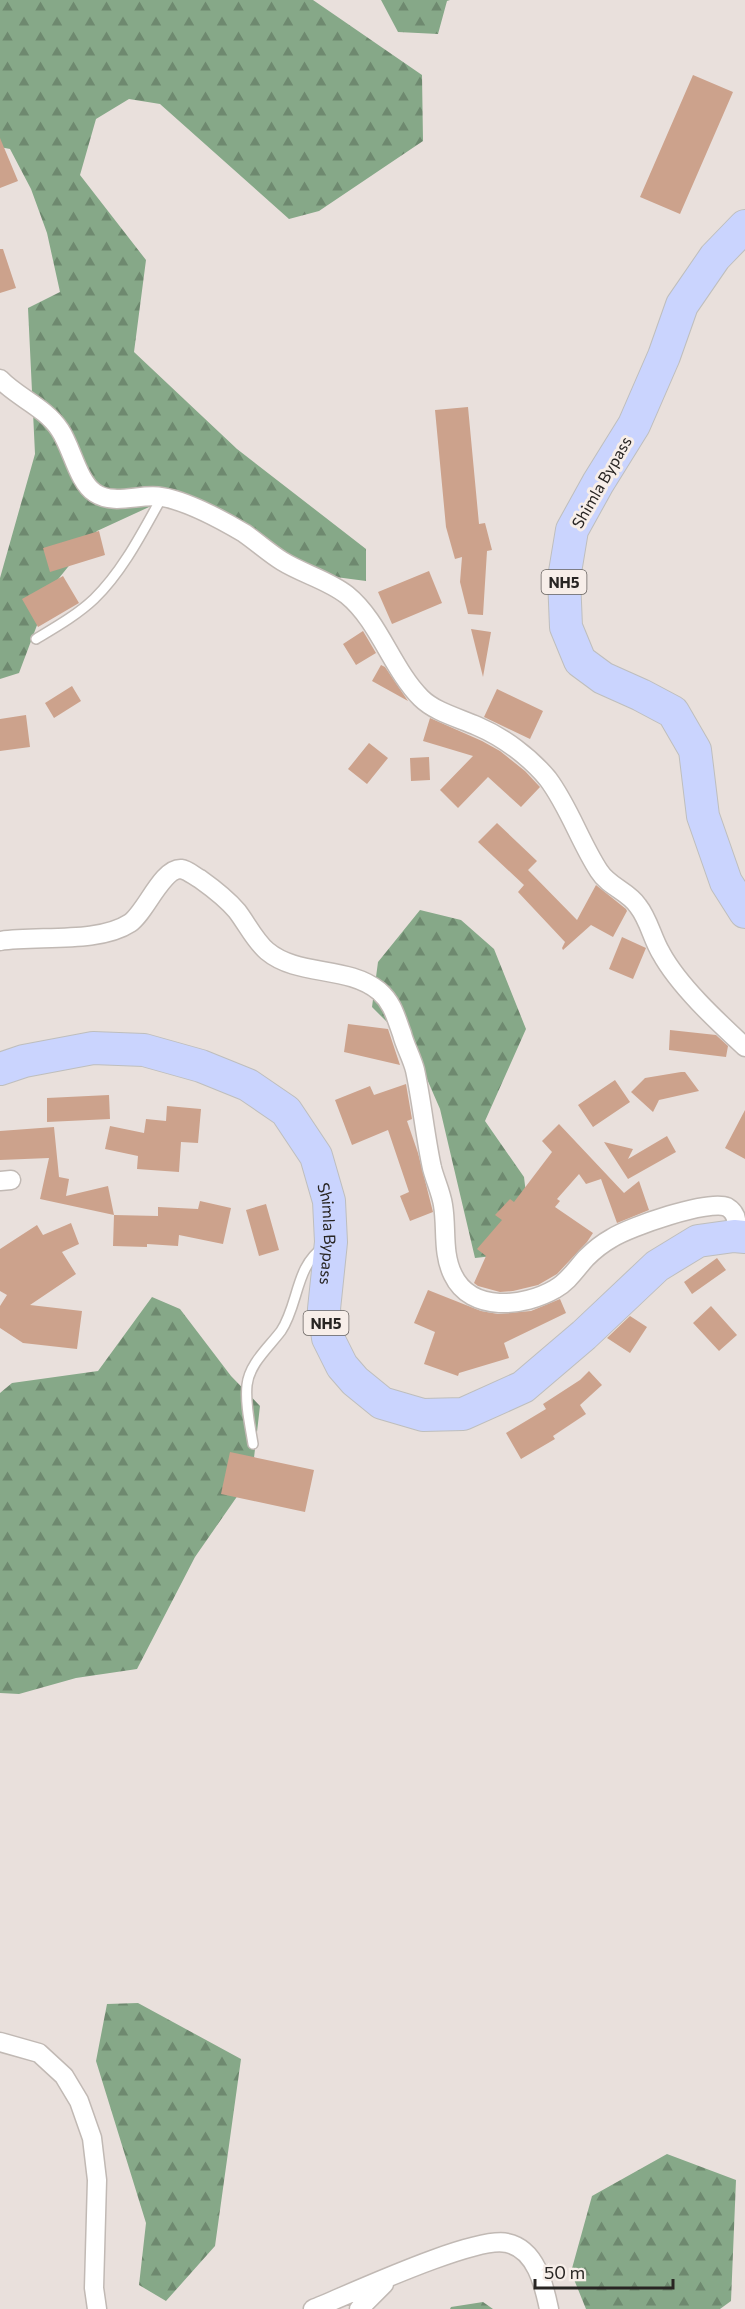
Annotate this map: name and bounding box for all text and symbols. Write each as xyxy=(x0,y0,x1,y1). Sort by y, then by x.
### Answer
street label: Shimla Bypass xyxy=(567,433,635,531)
road number: NH5 xyxy=(542,570,586,594)
street label: Shimla Bypass xyxy=(315,1180,341,1286)
road number: NH5 xyxy=(304,1311,348,1335)
scale bar xyxy=(535,2252,673,2290)
text: 50 m xyxy=(544,2261,585,2283)

